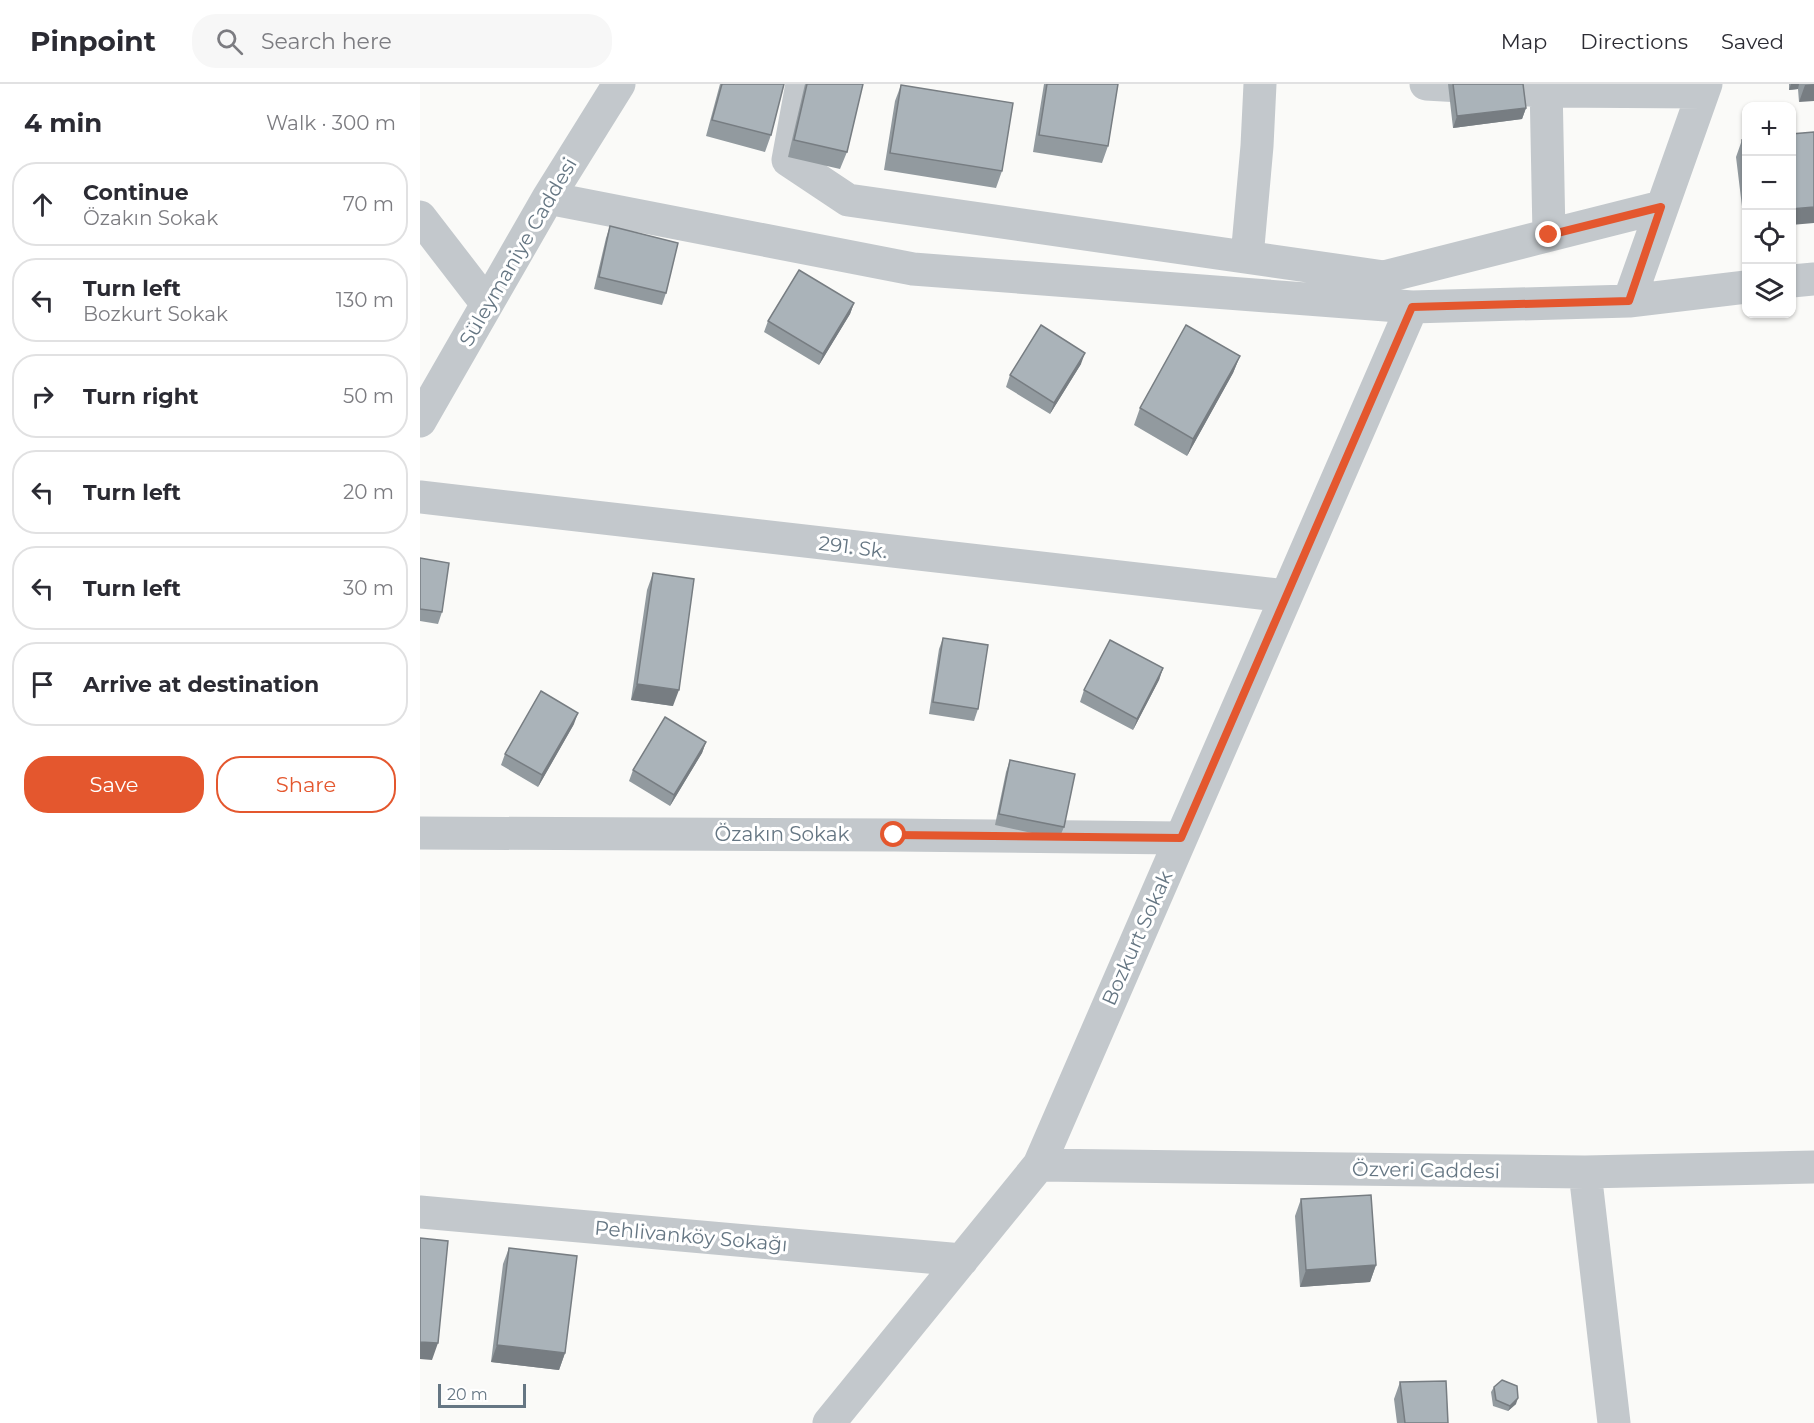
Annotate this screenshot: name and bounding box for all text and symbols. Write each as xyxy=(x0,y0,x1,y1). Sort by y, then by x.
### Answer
search box xyxy=(192,14,612,68)
text: Pinpoint xyxy=(30,24,156,58)
icon: search xyxy=(213,25,246,58)
text: Search here xyxy=(261,28,392,55)
text: Map xyxy=(1501,29,1547,54)
text: Directions xyxy=(1580,29,1688,54)
text: Saved xyxy=(1721,29,1784,54)
map controls xyxy=(1742,102,1796,318)
button: + xyxy=(1742,102,1796,156)
text: 4 min xyxy=(24,107,102,139)
text: Walk · 300 m xyxy=(266,111,396,135)
street label: Süleymaniye Caddesi xyxy=(454,153,582,351)
button: − xyxy=(1742,156,1796,210)
text: Continue xyxy=(83,179,189,206)
icon: ahead xyxy=(26,188,59,221)
text: 70 m xyxy=(343,192,394,216)
text: Özakın Sokak xyxy=(83,206,218,230)
button: locate xyxy=(1742,210,1796,264)
route end xyxy=(1535,221,1561,247)
button: layers xyxy=(1742,264,1796,318)
text: Turn left xyxy=(83,275,181,302)
icon: left xyxy=(26,284,59,317)
text: 130 m xyxy=(336,288,394,312)
text: Bozkurt Sokak xyxy=(83,302,228,326)
icon: right xyxy=(26,380,59,413)
text: Turn right xyxy=(83,383,198,410)
text: 50 m xyxy=(343,384,394,408)
icon: left xyxy=(26,476,59,509)
text: Turn left xyxy=(83,479,181,506)
text: 20 m xyxy=(343,480,394,504)
street label: 291. Sk. xyxy=(817,531,889,563)
icon: left xyxy=(26,572,59,605)
text: Turn left xyxy=(83,575,181,602)
text: 30 m xyxy=(343,576,394,600)
icon: arrive xyxy=(26,668,59,701)
text: Arrive at destination xyxy=(83,671,319,698)
button: Save xyxy=(24,756,204,813)
button: Share xyxy=(216,756,396,813)
route start xyxy=(880,821,906,847)
street label: Özakın Sokak xyxy=(714,822,850,846)
street label: Bozkurt Sokak xyxy=(1097,867,1177,1009)
street label: Özveri Caddesi xyxy=(1352,1157,1500,1183)
street label: Pehlivanköy Sokağı xyxy=(594,1216,788,1256)
scale bar xyxy=(438,1381,526,1408)
text: 20 m xyxy=(447,1385,488,1404)

